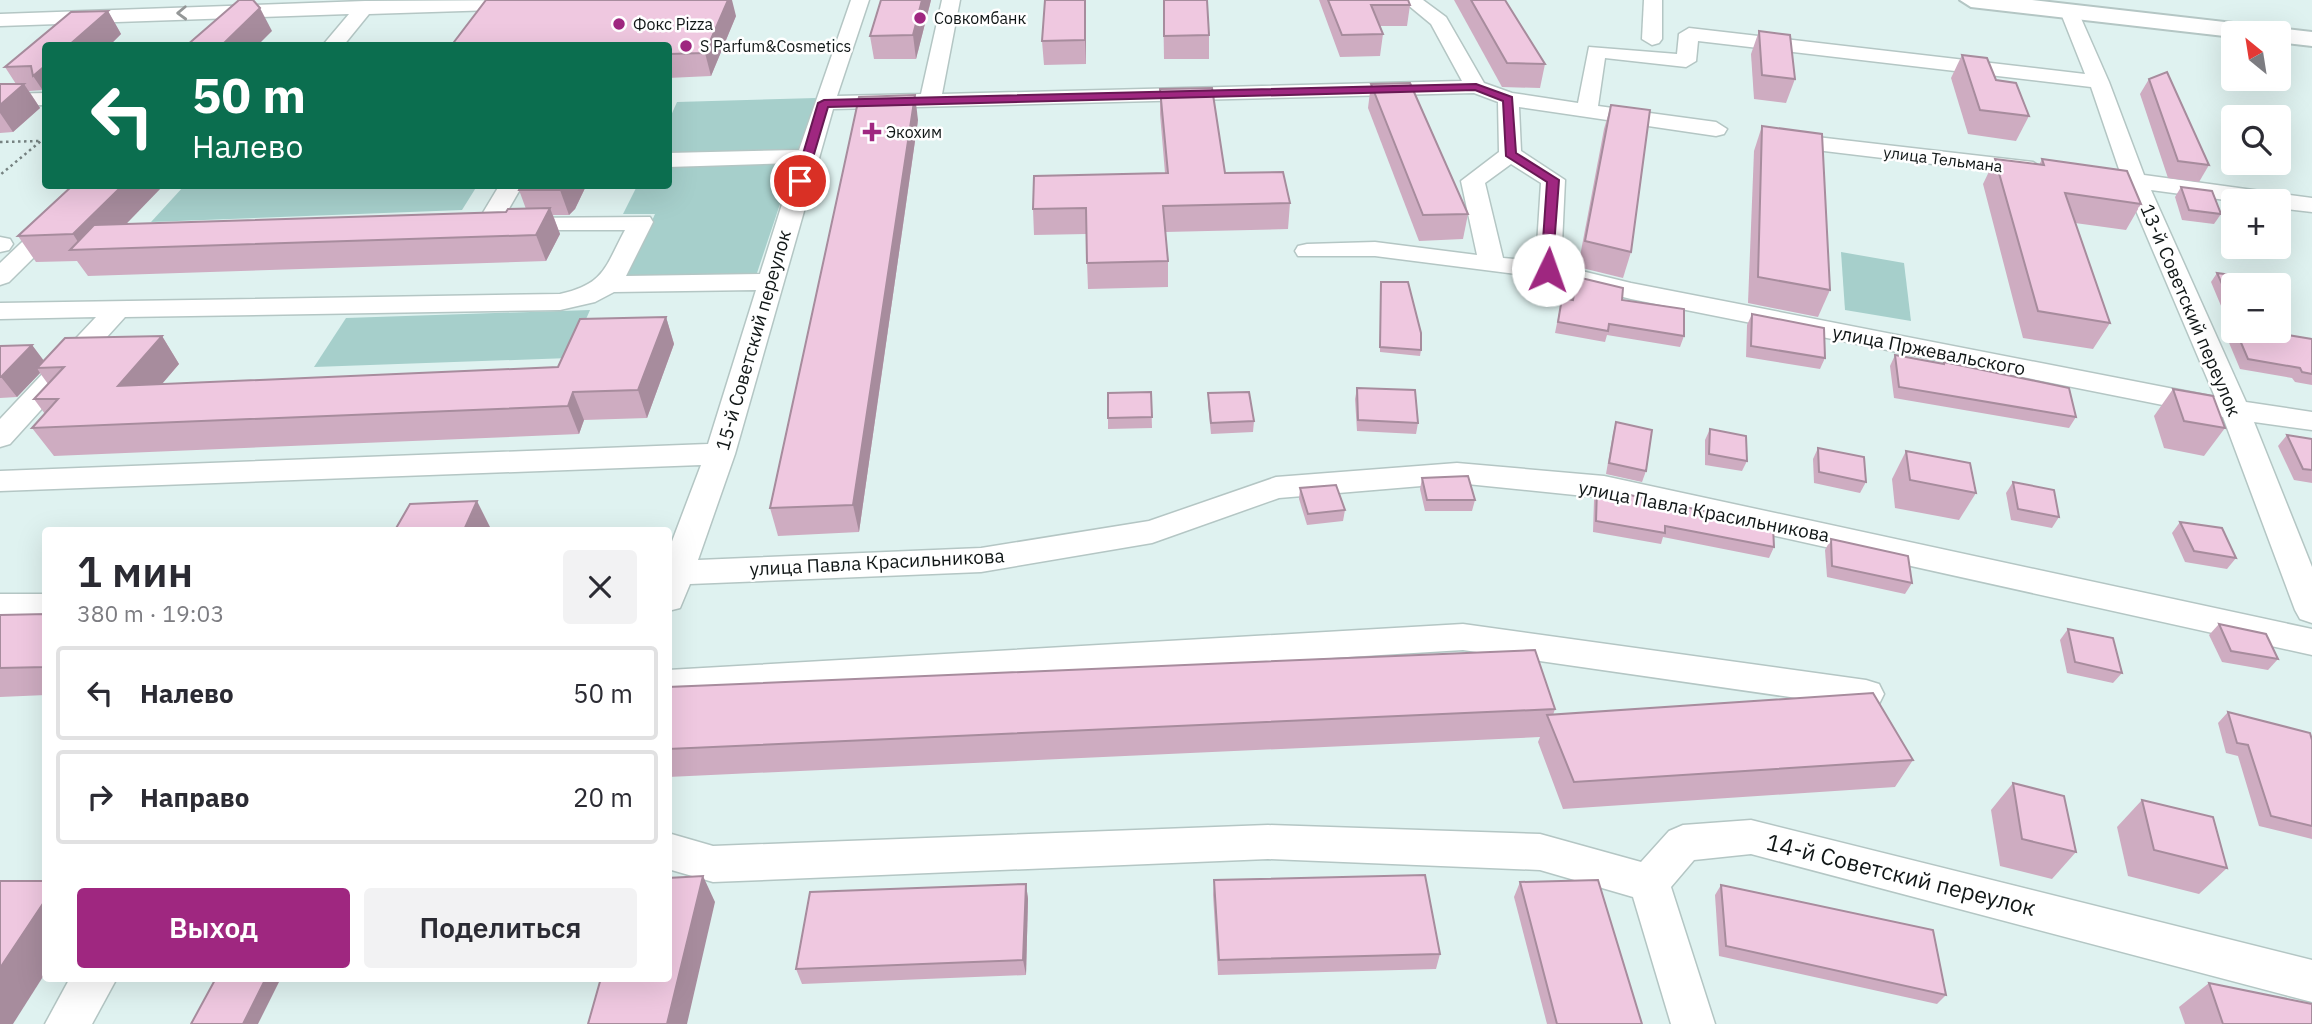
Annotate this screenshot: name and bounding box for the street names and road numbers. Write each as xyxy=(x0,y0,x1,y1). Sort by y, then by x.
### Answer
street label: улица Тельмана xyxy=(1882,142,2004,176)
street label: 13-й Советский переулок xyxy=(2135,200,2247,420)
street label: 15-й Советский переулок xyxy=(710,227,796,453)
street label: улица Пржевальского xyxy=(1830,320,2028,380)
street label: улица Павла Красильникова xyxy=(1576,475,1832,547)
street label: улица Павла Красильникова xyxy=(749,543,1005,581)
street label: 14-й Советский переулок xyxy=(1763,826,2039,922)

